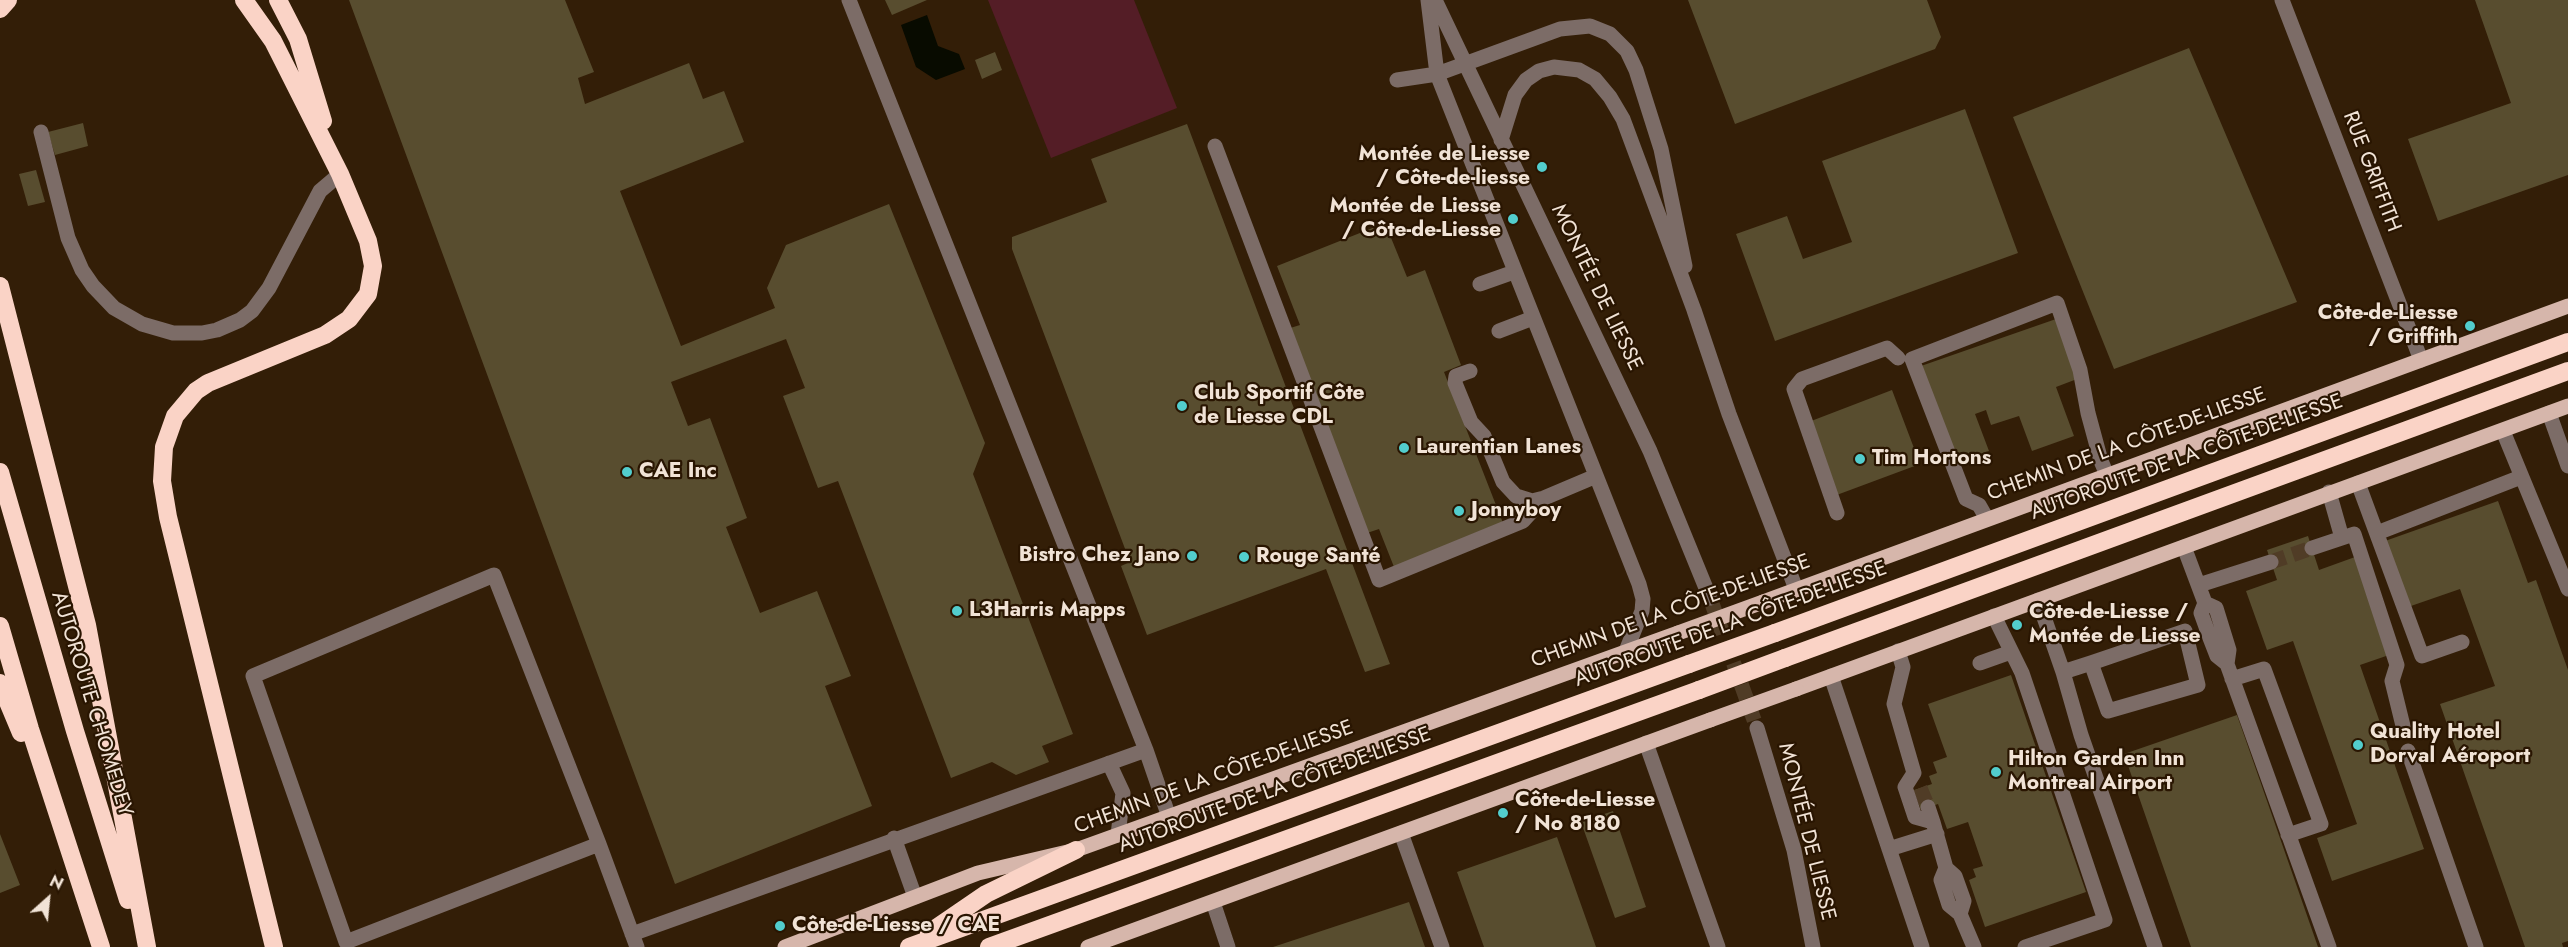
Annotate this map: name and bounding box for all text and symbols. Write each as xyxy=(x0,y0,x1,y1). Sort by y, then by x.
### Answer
street label: RUE GRIFFITH xyxy=(2337,108,2405,236)
place label: Montée de Liesse / Côte-de-liesse xyxy=(1358,142,1530,192)
marker: Montée de Liesse / Côte-de-liesse xyxy=(1535,160,1549,174)
place label: Montée de Liesse / Côte-de-Liesse xyxy=(1329,194,1501,244)
street label: MONTÉE DE LIESSE xyxy=(1545,201,1647,375)
marker: Montée de Liesse / Côte-de-Liesse xyxy=(1506,212,1520,226)
place label: Côte-de-Liesse / Griffith xyxy=(2318,301,2458,351)
marker: Côte-de-Liesse / Griffith xyxy=(2463,319,2477,333)
place label: Club Sportif Côte de Liesse CDL xyxy=(1194,381,1365,431)
street label: CHEMIN DE LA CÔTE-DE-LIESSE xyxy=(1984,383,2270,507)
street label: AUTOROUTE DE LA CÔTE-DE-LIESSE xyxy=(2027,390,2347,526)
marker: Club Sportif Côte de Liesse CDL xyxy=(1175,399,1189,413)
place label: Laurentian Lanes xyxy=(1416,435,1581,461)
marker: Laurentian Lanes xyxy=(1397,441,1411,455)
place label: Tim Hortons xyxy=(1872,446,1991,472)
marker: Tim Hortons xyxy=(1853,452,1867,466)
place label: CAE Inc xyxy=(639,459,717,485)
marker: CAE Inc xyxy=(620,465,634,479)
place label: Jonnyboy xyxy=(1471,498,1561,524)
marker: Jonnyboy xyxy=(1452,504,1466,518)
place label: Bistro Chez Jano xyxy=(1019,543,1180,569)
place label: Rouge Santé xyxy=(1256,544,1380,570)
marker: Bistro Chez Jano xyxy=(1185,549,1199,563)
marker: Rouge Santé xyxy=(1237,550,1251,564)
street label: CHEMIN DE LA CÔTE-DE-LIESSE xyxy=(1528,550,1814,674)
street label: AUTOROUTE DE LA CÔTE-DE-LIESSE xyxy=(1571,557,1891,693)
street label: AUTOROUTE CHOMEDEY xyxy=(45,589,137,819)
place label: L3Harris Mapps xyxy=(969,598,1125,624)
place label: Côte-de-Liesse / Montée de Liesse xyxy=(2029,600,2201,650)
marker: L3Harris Mapps xyxy=(950,604,964,618)
marker: Côte-de-Liesse / Montée de Liesse xyxy=(2010,618,2024,632)
street label: CHEMIN DE LA CÔTE-DE-LIESSE xyxy=(1071,716,1357,840)
place label: Quality Hotel Dorval Aéroport xyxy=(2370,720,2530,770)
street label: AUTOROUTE DE LA CÔTE-DE-LIESSE xyxy=(1115,723,1435,859)
marker: Quality Hotel Dorval Aéroport xyxy=(2351,738,2365,752)
street label: MONTÉE DE LIESSE xyxy=(1772,741,1840,923)
place label: Hilton Garden Inn Montreal Airport xyxy=(2008,747,2185,797)
marker: Hilton Garden Inn Montreal Airport xyxy=(1989,765,2003,779)
place label: Côte-de-Liesse / No 8180 xyxy=(1515,788,1655,838)
marker: Côte-de-Liesse / No 8180 xyxy=(1496,806,1510,820)
north arrow xyxy=(18,869,78,929)
text: N xyxy=(46,869,67,896)
place label: Côte-de-Liesse / CAE xyxy=(792,913,1000,939)
marker: Côte-de-Liesse / CAE xyxy=(773,919,787,933)

